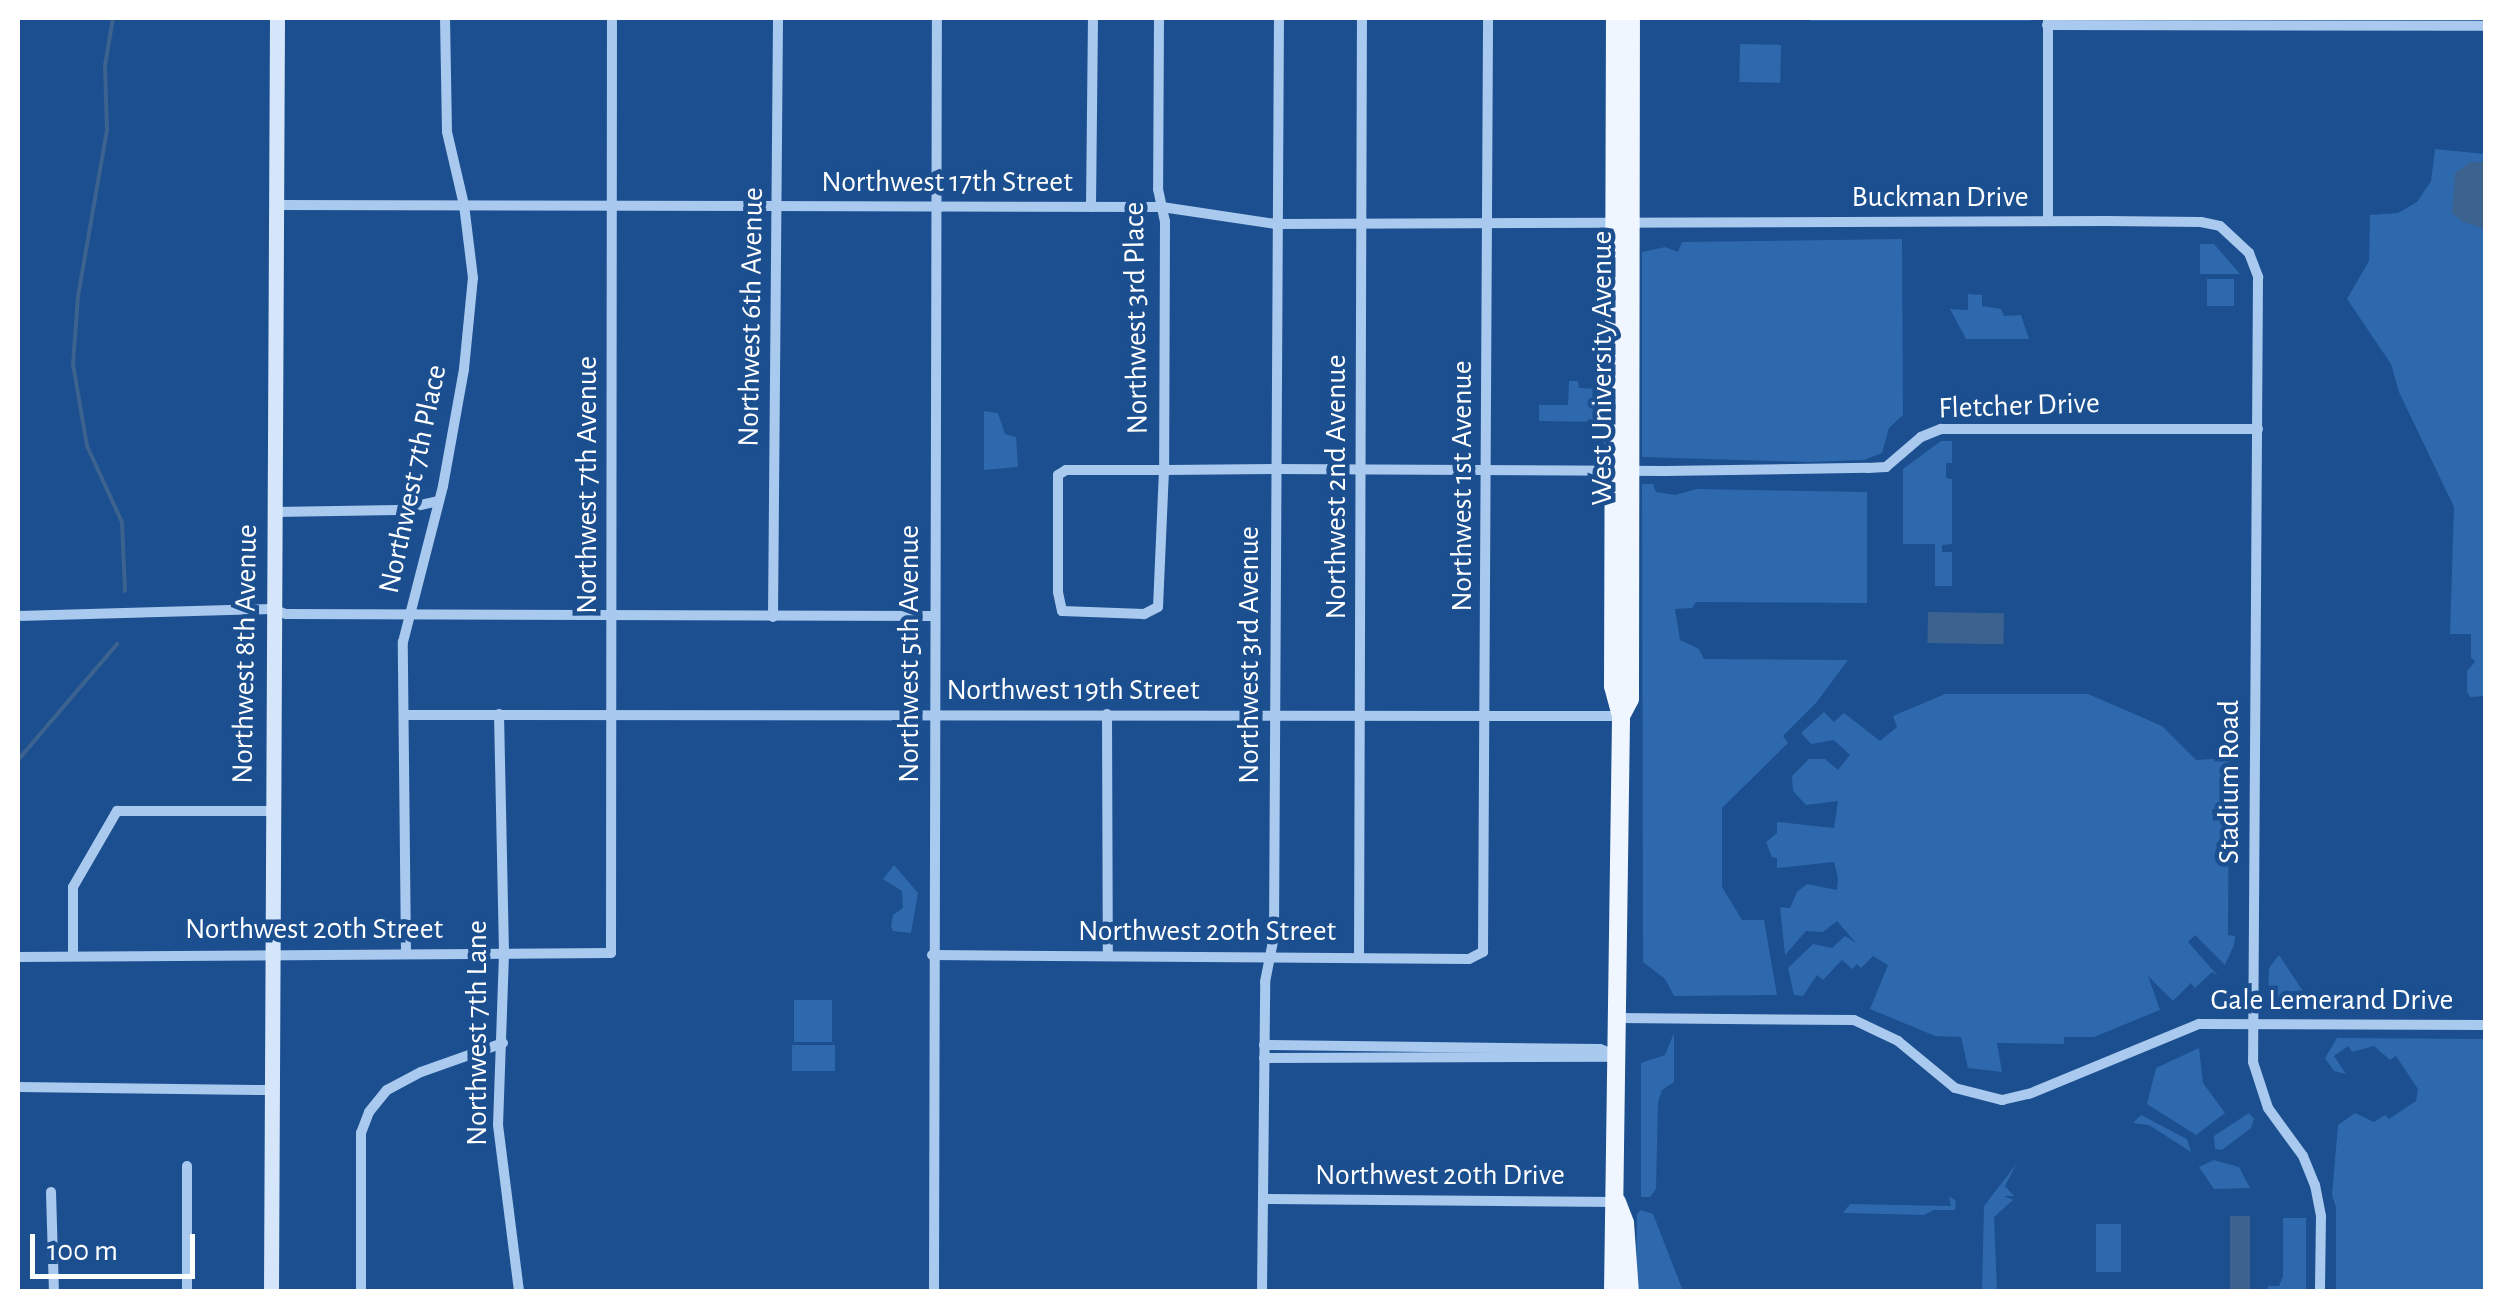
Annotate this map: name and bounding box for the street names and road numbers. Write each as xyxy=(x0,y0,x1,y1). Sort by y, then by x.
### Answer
street label: Northwest 17th Street xyxy=(821,164,1073,200)
street label: Buckman Drive xyxy=(1852,179,2028,215)
street label: Northwest 6th Avenue xyxy=(731,187,771,447)
street label: Northwest 3rd Place xyxy=(1116,201,1156,435)
street label: West University Avenue xyxy=(1584,231,1620,505)
street label: Northwest 2nd Avenue xyxy=(1318,355,1354,619)
street label: Northwest 7th Avenue xyxy=(569,356,605,614)
street label: Northwest 1st Avenue xyxy=(1444,360,1480,612)
street label: Northwest 7th Place xyxy=(371,361,455,597)
street label: Fletcher Drive xyxy=(1938,385,2100,427)
street label: Northwest 8th Avenue xyxy=(225,524,265,784)
street label: Northwest 5th Avenue xyxy=(891,525,927,783)
street label: Northwest 3rd Avenue xyxy=(1231,526,1267,784)
street label: Northwest 19th Street xyxy=(946,672,1200,708)
street label: Stadium Road xyxy=(2211,700,2247,864)
street label: Northwest 20th Street xyxy=(185,911,443,947)
street label: Northwest 20th Street xyxy=(1078,913,1336,949)
street label: Northwest 7th Lane xyxy=(459,920,495,1146)
street label: Gale Lemerand Drive xyxy=(2211,982,2453,1018)
street label: Northwest 20th Drive xyxy=(1315,1157,1565,1193)

